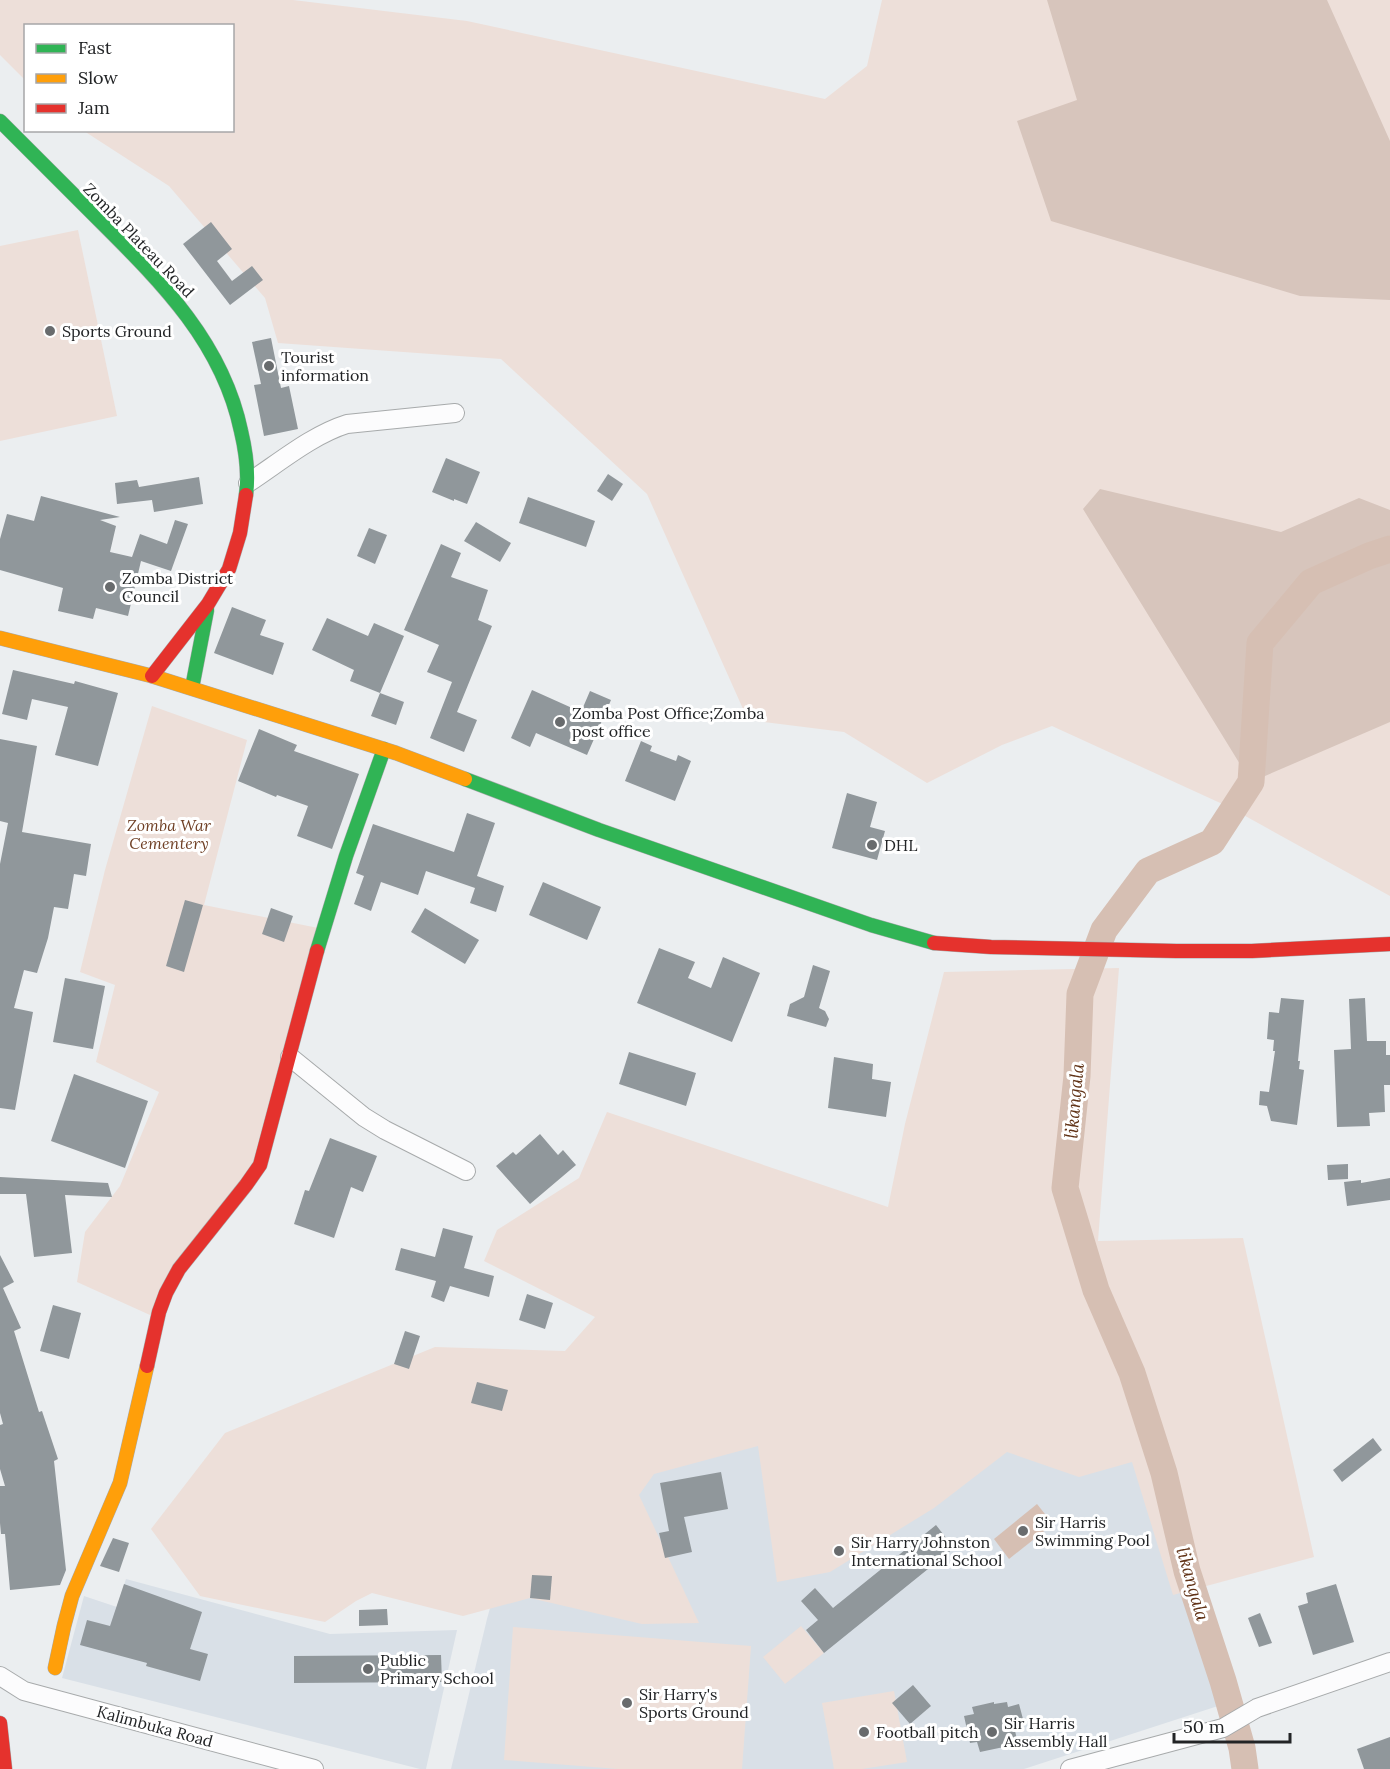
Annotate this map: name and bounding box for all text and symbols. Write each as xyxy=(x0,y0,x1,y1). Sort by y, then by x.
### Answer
legend xyxy=(24,24,234,132)
text: Fast xyxy=(78,36,112,59)
text: Slow xyxy=(78,66,118,89)
text: Jam xyxy=(77,96,110,119)
street label: Zomba Plateau Road xyxy=(79,179,199,302)
place label: Sports Ground xyxy=(62,321,172,341)
marker: Sports Ground xyxy=(43,324,57,338)
place label: Tourist information xyxy=(281,347,369,385)
marker: Tourist information xyxy=(262,359,276,373)
place label: Zomba District Council xyxy=(122,568,234,606)
marker: Zomba District Council xyxy=(103,580,117,594)
place label: Zomba Post Office;Zomba post office xyxy=(572,703,764,741)
marker: Zomba Post Office;Zomba post office xyxy=(553,715,567,729)
park label: Zomba War Cementery xyxy=(127,815,212,853)
place label: DHL xyxy=(884,835,918,855)
marker: DHL xyxy=(865,838,879,852)
water label: likangala xyxy=(1059,1062,1089,1140)
place label: Sir Harris Swimming Pool xyxy=(1035,1512,1150,1550)
marker: Sir Harris Swimming Pool xyxy=(1016,1524,1030,1538)
place label: Sir Harry Johnston International School xyxy=(851,1532,1002,1570)
marker: Sir Harry Johnston International School xyxy=(832,1544,846,1558)
water label: likangala xyxy=(1172,1545,1214,1624)
place label: Public Primary School xyxy=(380,1650,494,1688)
marker: Public Primary School xyxy=(361,1662,375,1676)
place label: Sir Harry's Sports Ground xyxy=(639,1684,749,1722)
marker: Sir Harry's Sports Ground xyxy=(620,1696,634,1710)
street label: Kalimbuka Road xyxy=(95,1701,216,1751)
scale bar xyxy=(1174,1706,1290,1744)
place label: Sir Harris Assembly Hall xyxy=(1003,1713,1107,1751)
text: 50 m xyxy=(1183,1715,1225,1738)
place label: Football pitch xyxy=(876,1722,979,1742)
marker: Football pitch xyxy=(857,1725,871,1739)
marker: Sir Harris Assembly Hall xyxy=(985,1725,999,1739)

